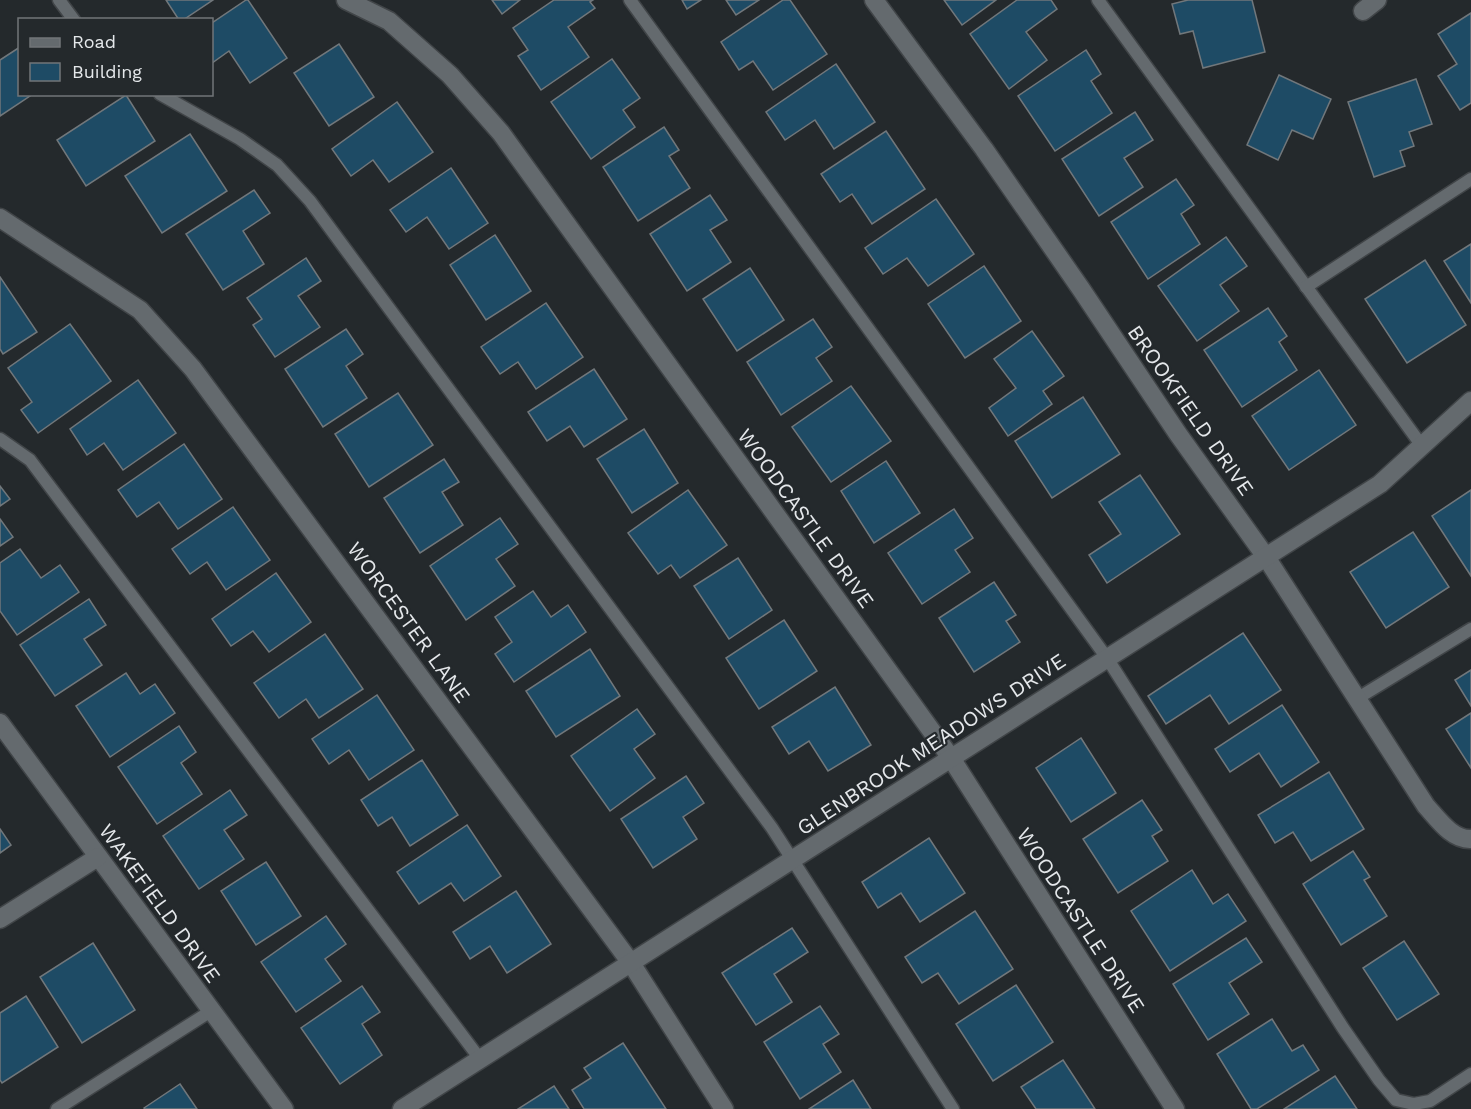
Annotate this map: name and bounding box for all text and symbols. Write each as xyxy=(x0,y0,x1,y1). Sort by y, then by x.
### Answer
legend xyxy=(18,18,213,96)
text: Road xyxy=(72,31,116,52)
text: Building xyxy=(72,61,142,82)
street label: BROOKFIELD DRIVE xyxy=(1123,320,1259,500)
street label: WOODCASTLE DRIVE xyxy=(733,423,879,613)
street label: WORCESTER LANE xyxy=(342,537,476,707)
street label: GLENBROOK MEADOWS DRIVE xyxy=(792,648,1070,840)
street label: WAKEFIELD DRIVE xyxy=(94,819,226,987)
street label: WOODCASTLE DRIVE xyxy=(1012,823,1150,1017)

